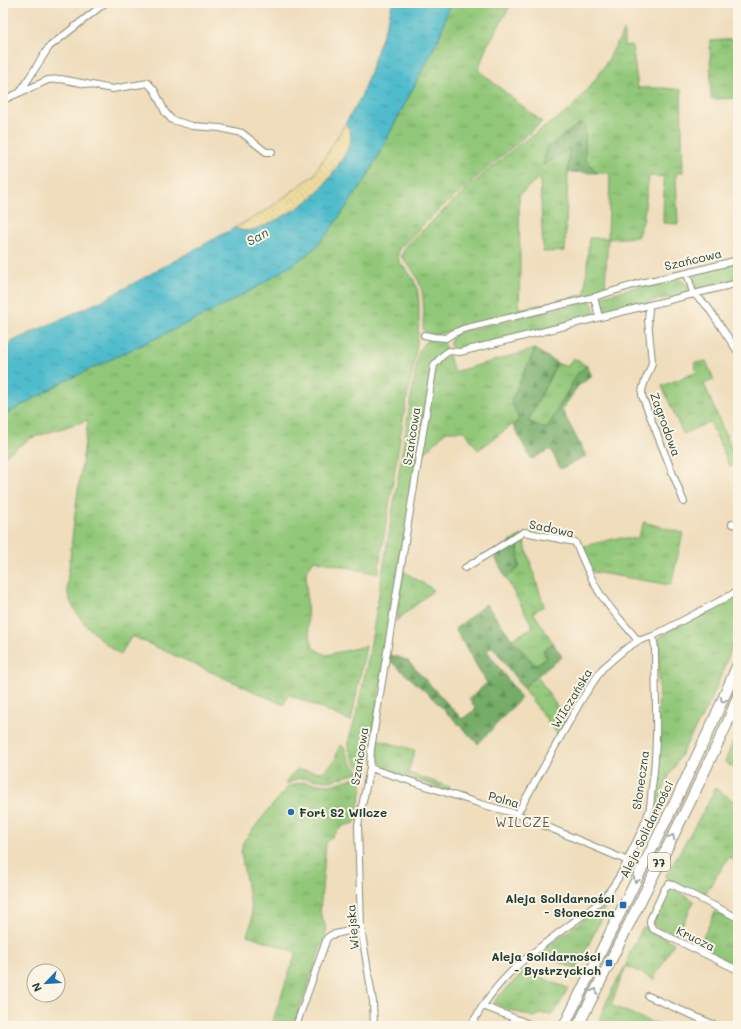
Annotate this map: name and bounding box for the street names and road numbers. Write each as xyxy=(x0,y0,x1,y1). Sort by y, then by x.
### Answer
street label: Szańcowa xyxy=(663,245,723,273)
street label: Zagrodowa xyxy=(647,390,685,458)
street label: Szańcowa xyxy=(399,406,423,466)
street label: Sadowa xyxy=(528,515,576,541)
street label: WiIczańska xyxy=(547,665,595,731)
street label: Szańcowa xyxy=(347,726,371,786)
street label: Słoneczna xyxy=(628,749,652,811)
street label: Aleja Solidarności xyxy=(616,778,676,880)
street label: Polna xyxy=(487,787,521,811)
road number: 77 xyxy=(648,853,670,871)
street label: Wiejska xyxy=(342,904,362,950)
street label: Krucza xyxy=(674,922,718,954)

